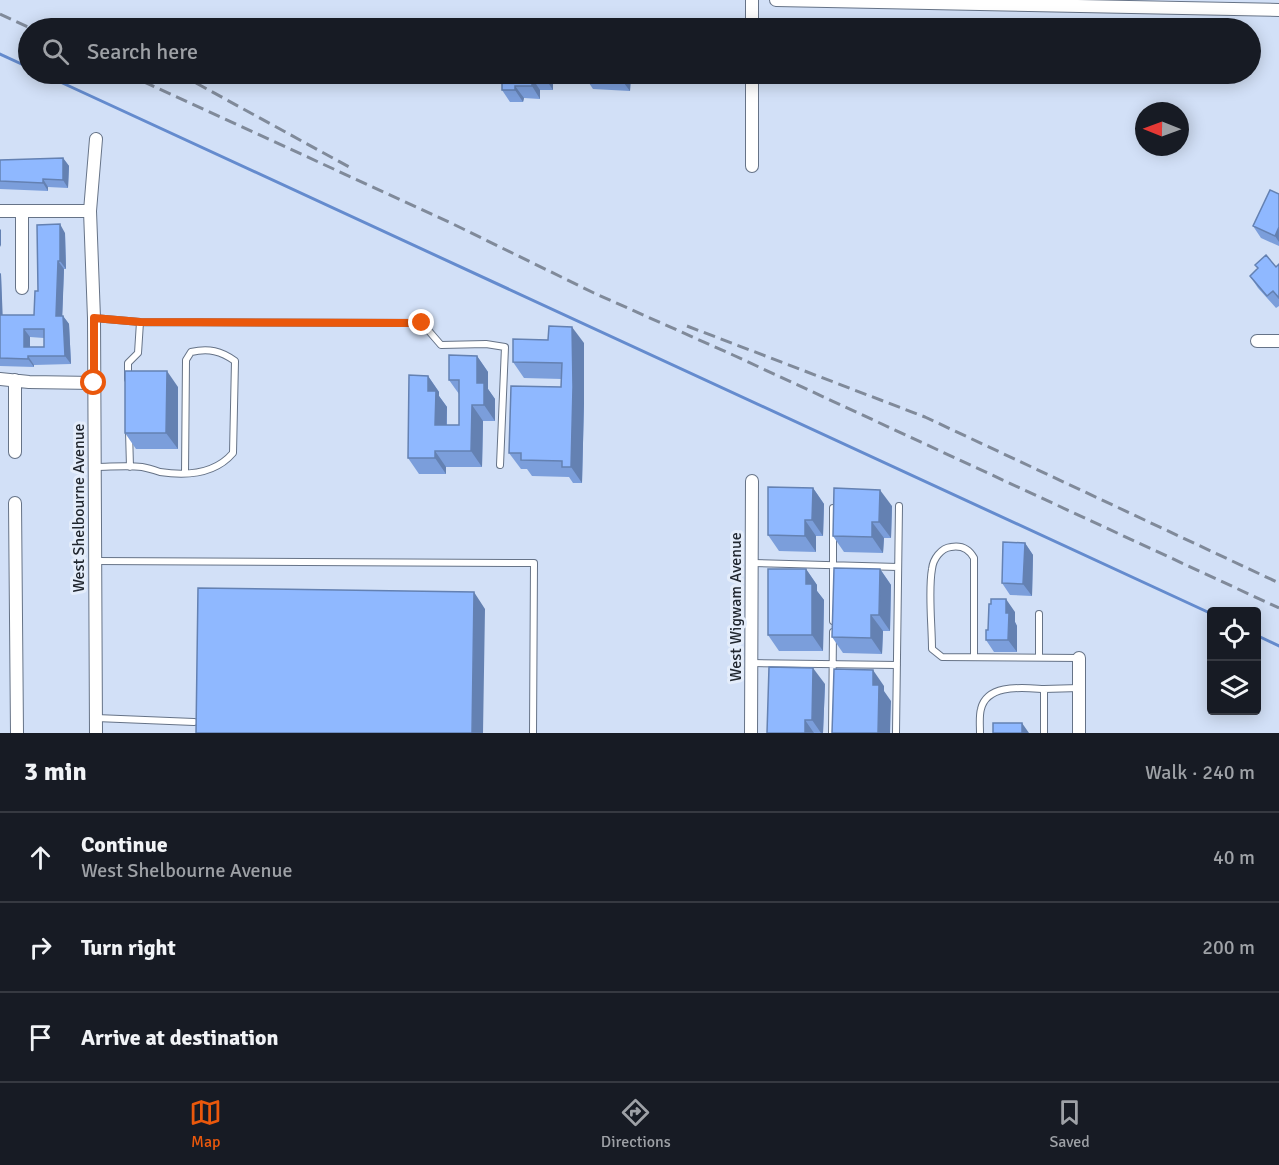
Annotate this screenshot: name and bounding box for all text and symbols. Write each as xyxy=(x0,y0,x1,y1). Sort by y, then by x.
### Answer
search box xyxy=(18,18,1261,84)
icon: search xyxy=(39,35,72,68)
text: Search here xyxy=(87,38,198,65)
north arrow xyxy=(1135,102,1189,156)
route end xyxy=(408,309,434,335)
route start xyxy=(80,369,106,395)
street label: West Shelbourne Avenue xyxy=(69,423,89,593)
street label: West Wigwam Avenue xyxy=(726,532,746,682)
map controls xyxy=(1207,607,1261,715)
button: locate xyxy=(1207,607,1261,661)
button: layers xyxy=(1207,661,1261,715)
text: 3 min xyxy=(24,756,87,788)
text: Walk · 240 m xyxy=(1145,760,1255,785)
text: Continue xyxy=(81,831,168,858)
icon: ahead xyxy=(24,841,57,874)
text: 40 m xyxy=(1213,845,1255,870)
text: West Shelbourne Avenue xyxy=(81,858,292,883)
icon: right xyxy=(24,931,57,964)
text: Turn right xyxy=(81,934,176,961)
text: 200 m xyxy=(1202,935,1255,960)
icon: arrive xyxy=(24,1021,57,1054)
text: Arrive at destination xyxy=(81,1024,278,1051)
tab: Map xyxy=(189,1096,222,1152)
tab: Directions xyxy=(601,1096,671,1152)
tab: Saved xyxy=(1049,1096,1090,1152)

